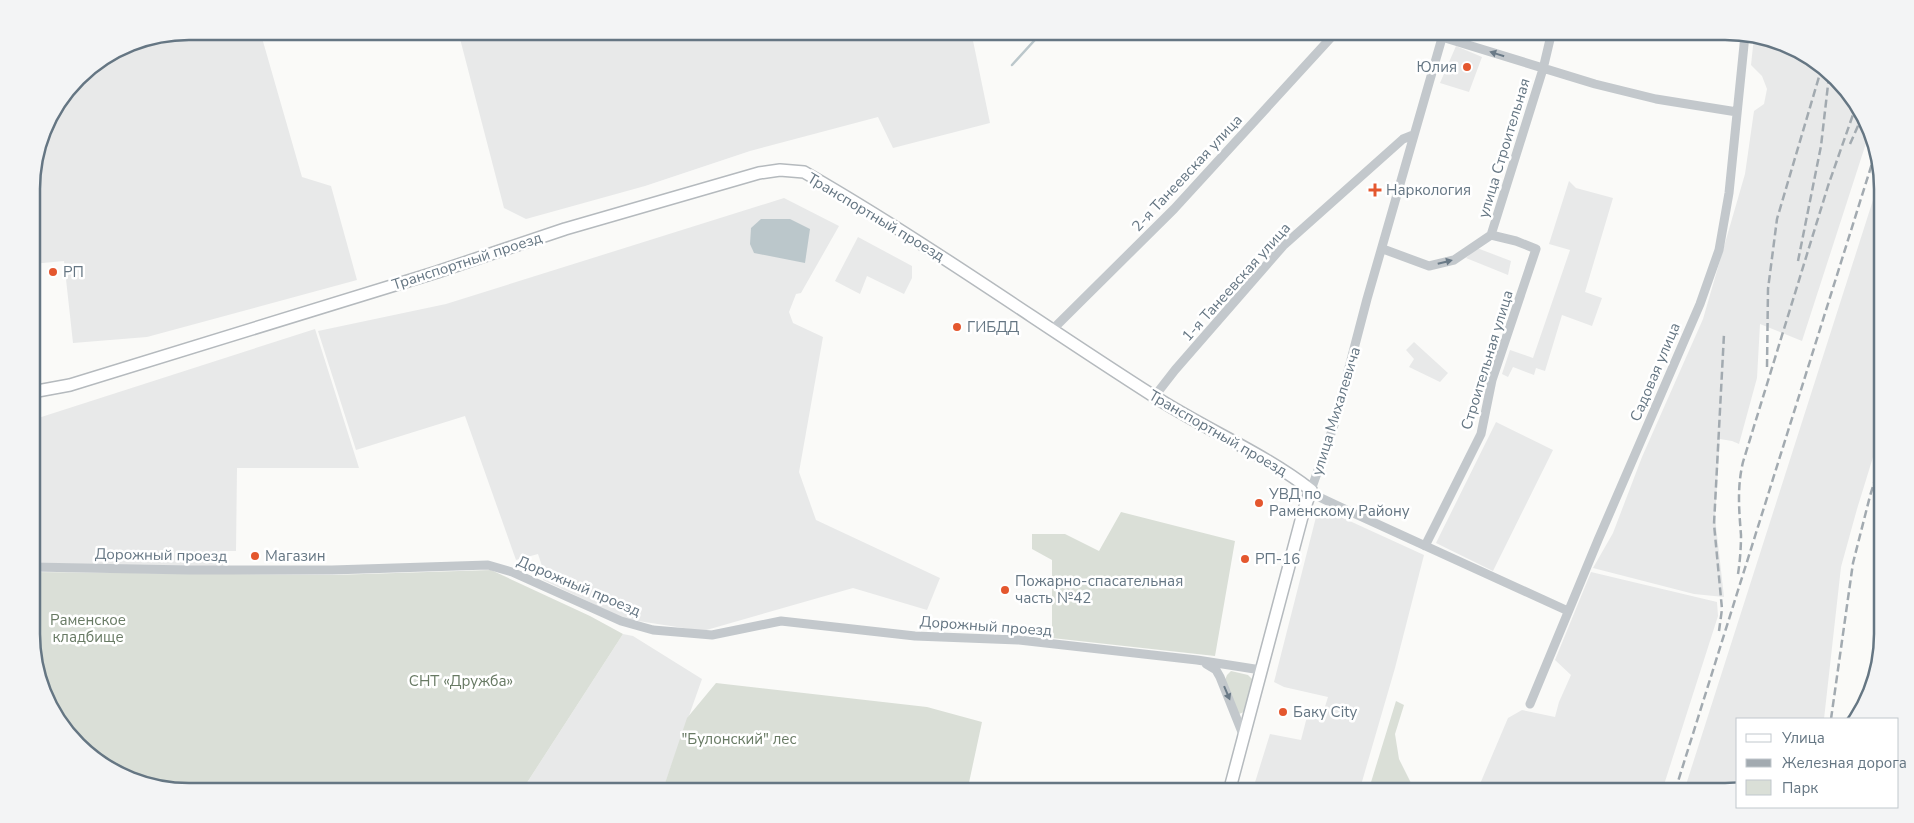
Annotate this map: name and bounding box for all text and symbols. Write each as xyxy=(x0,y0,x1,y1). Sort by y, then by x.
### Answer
one-way arrow xyxy=(1489,50,1504,58)
place label: Юлия xyxy=(1416,57,1457,77)
marker: Юлия xyxy=(1461,61,1473,73)
street label: улица Строительная xyxy=(1473,76,1535,220)
street label: 2-я Танеевская улица xyxy=(1127,110,1247,236)
street label: Транспортный проезд xyxy=(804,168,948,266)
place label: Наркология xyxy=(1386,180,1471,200)
marker: Наркология xyxy=(1368,183,1382,197)
street label: 1-я Танеевская улица xyxy=(1177,218,1295,346)
street label: Транспортный проезд xyxy=(389,227,545,295)
one-way arrow xyxy=(1438,258,1453,266)
place label: РП xyxy=(63,262,84,282)
marker: РП xyxy=(47,266,59,278)
street label: Строительная улица xyxy=(1456,288,1518,432)
place label: ГИБДД xyxy=(967,317,1020,337)
street label: Садовая улица xyxy=(1625,320,1685,424)
marker: ГИБДД xyxy=(951,321,963,333)
street label: улица Михалевича xyxy=(1307,344,1365,478)
street label: Транспортный проезд xyxy=(1145,385,1291,481)
place label: УВД по Раменскому Району xyxy=(1268,484,1410,521)
marker: УВД по Раменскому Району xyxy=(1253,497,1265,509)
street label: Дорожный проезд xyxy=(95,544,228,566)
place label: Магазин xyxy=(265,546,326,566)
place label: РП-16 xyxy=(1255,549,1300,569)
marker: Магазин xyxy=(249,550,261,562)
street label: Дорожный проезд xyxy=(514,551,644,621)
marker: РП-16 xyxy=(1239,553,1251,565)
place label: Пожарно-спасательная часть №42 xyxy=(1015,571,1183,608)
marker: Пожарно-спасательная часть №42 xyxy=(999,584,1011,596)
park label: Раменское кладбище xyxy=(50,610,126,647)
street label: Дорожный проезд xyxy=(919,611,1053,641)
park label: СНТ «Дружба» xyxy=(409,671,513,691)
one-way arrow xyxy=(1224,686,1232,700)
place label: Баку City xyxy=(1293,702,1358,722)
marker: Баку City xyxy=(1277,706,1289,718)
legend xyxy=(1736,718,1899,808)
text: Улица xyxy=(1781,728,1825,748)
park label: "Булонский" лес xyxy=(681,729,797,749)
text: Железная дорога xyxy=(1782,753,1907,773)
text: Парк xyxy=(1782,778,1818,798)

